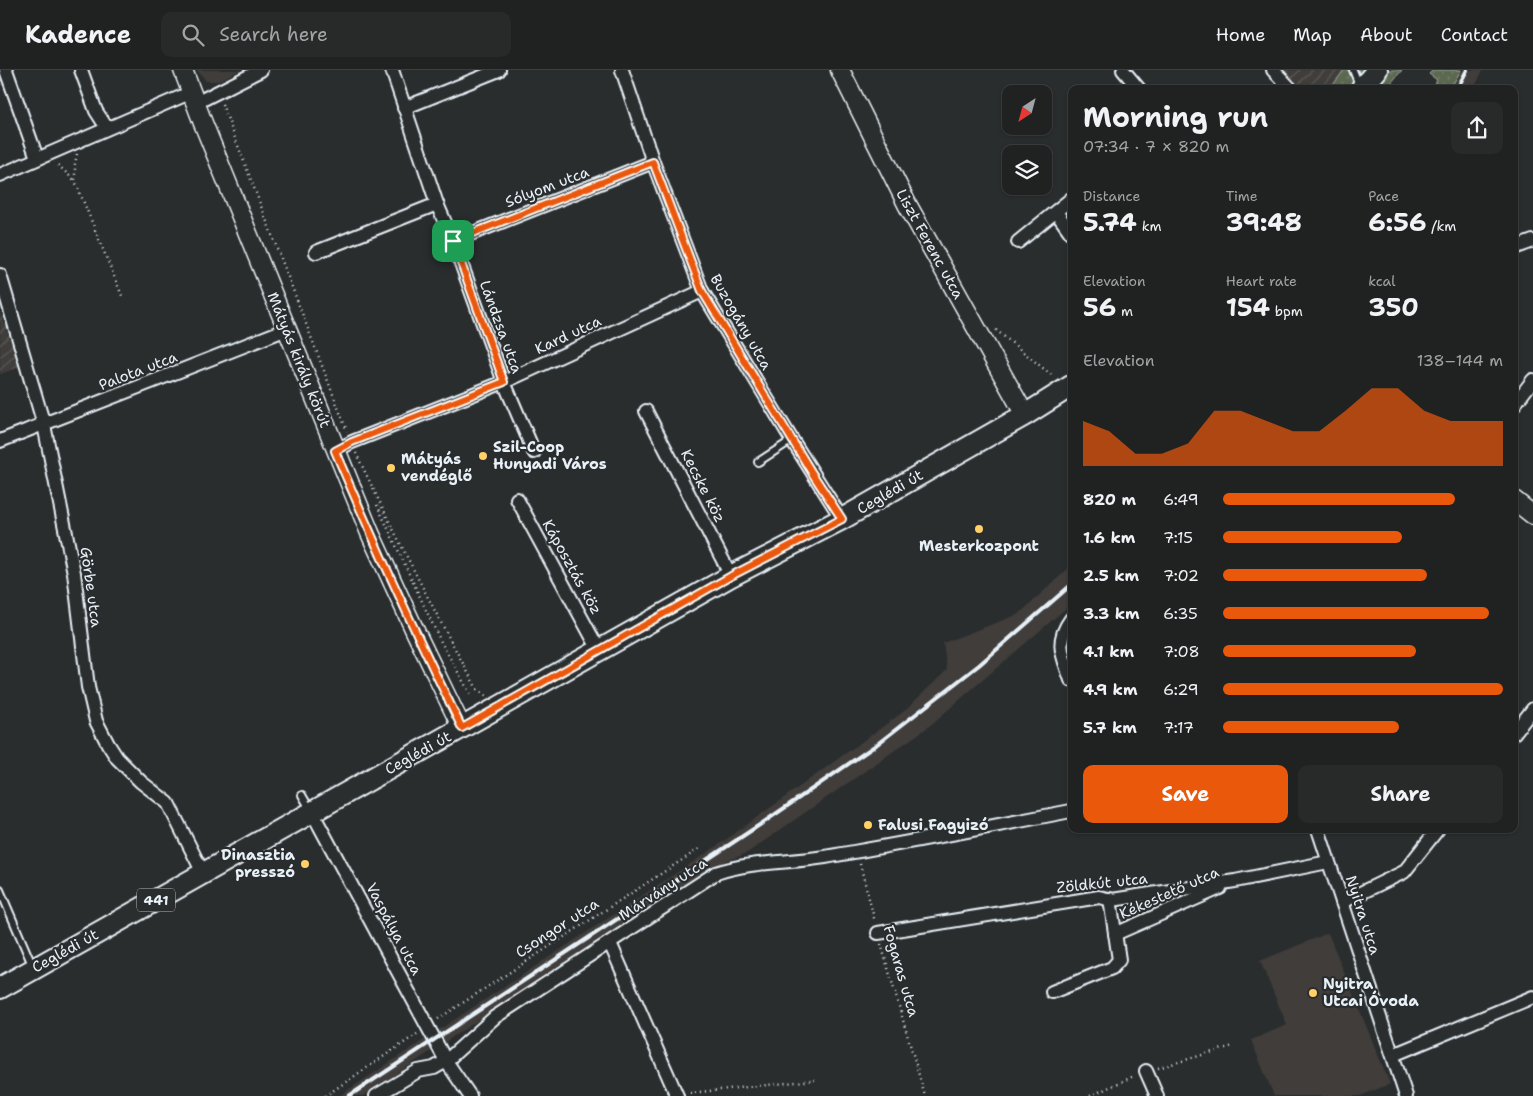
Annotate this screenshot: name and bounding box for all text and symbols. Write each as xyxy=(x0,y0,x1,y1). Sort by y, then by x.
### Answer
search box xyxy=(161,12,511,57)
text: Kadence xyxy=(25,19,131,51)
icon: search xyxy=(179,21,207,49)
text: Search here xyxy=(219,22,328,47)
text: Home xyxy=(1216,23,1265,47)
text: Map xyxy=(1293,23,1332,47)
text: About xyxy=(1360,23,1413,47)
text: Contact xyxy=(1441,23,1508,47)
north arrow xyxy=(1002,85,1052,135)
map controls xyxy=(1002,85,1052,195)
text: Morning run xyxy=(1083,98,1268,136)
button: share xyxy=(1451,102,1503,154)
text: 07:34 · 7 × 820 m xyxy=(1083,136,1229,157)
button: layers xyxy=(1002,145,1052,195)
street label: Sólyom utca xyxy=(502,162,592,212)
street label: Liszt Ferenc utca xyxy=(891,185,969,303)
text: Distance xyxy=(1083,187,1140,205)
text: Time xyxy=(1226,187,1258,205)
text: Pace xyxy=(1368,187,1399,205)
text: 5.74 xyxy=(1083,205,1137,239)
text: 39:48 xyxy=(1226,205,1302,239)
text: 6:56 xyxy=(1368,205,1426,239)
text: km xyxy=(1137,217,1161,235)
text: /km xyxy=(1426,217,1456,235)
pin xyxy=(432,220,474,262)
icon: arrive xyxy=(439,227,467,255)
street label: Buzogány utca xyxy=(706,271,777,374)
text: Elevation xyxy=(1083,272,1146,290)
text: Heart rate xyxy=(1226,272,1297,290)
text: kcal xyxy=(1368,272,1396,290)
street label: Lándzsa utca xyxy=(475,278,527,377)
street label: Mátyás király körút xyxy=(263,289,335,431)
text: 56 xyxy=(1083,290,1116,324)
text: 154 xyxy=(1226,290,1270,324)
text: 350 xyxy=(1368,290,1419,324)
text: m xyxy=(1116,302,1133,320)
text: bpm xyxy=(1270,302,1303,320)
street label: Kard utca xyxy=(532,311,605,359)
street label: Palota utca xyxy=(96,347,181,395)
text: Elevation xyxy=(1083,350,1155,371)
text: 138–144 m xyxy=(1417,350,1503,371)
place label: Szil-Coop Hunyadi Város xyxy=(493,437,607,474)
street label: Kecske köz xyxy=(676,446,730,526)
place label: Mátyás vendéglő xyxy=(401,449,472,486)
marker: Szil-Coop Hunyadi Város xyxy=(477,450,489,462)
marker: Mátyás vendéglő xyxy=(385,462,397,474)
street label: Ceglédi út xyxy=(853,465,927,519)
text: 820 m xyxy=(1083,489,1136,510)
text: 6:49 xyxy=(1163,489,1199,510)
street label: Káposztás köz xyxy=(538,516,606,618)
marker: Mesterkozpont xyxy=(973,523,985,535)
text: 1.6 km xyxy=(1083,527,1135,548)
text: 7:15 xyxy=(1163,527,1193,548)
place label: Mesterkozpont xyxy=(919,536,1039,556)
street label: Görbe utca xyxy=(75,546,107,629)
text: 2.5 km xyxy=(1083,565,1139,586)
text: 7:02 xyxy=(1163,565,1199,586)
text: 3.3 km xyxy=(1083,603,1140,624)
text: 6:35 xyxy=(1163,603,1198,624)
text: 4.1 km xyxy=(1083,641,1134,662)
text: 7:08 xyxy=(1163,641,1200,662)
text: 4.9 km xyxy=(1083,679,1137,700)
text: 6:29 xyxy=(1163,679,1199,700)
text: 5.7 km xyxy=(1083,717,1137,738)
text: 7:17 xyxy=(1163,717,1194,738)
street label: Ceglédi út xyxy=(381,727,455,779)
button: Save xyxy=(1083,765,1288,823)
button: Share xyxy=(1298,765,1503,823)
place label: Falusi Fagyizó xyxy=(878,815,989,835)
marker: Falusi Fagyizó xyxy=(862,819,874,831)
place label: Dinasztia presszó xyxy=(221,845,296,882)
street label: Márvány utca xyxy=(615,853,712,925)
marker: Dinasztia presszó xyxy=(299,858,311,870)
street label: Kékestető utca xyxy=(1116,862,1223,924)
street label: Zöldkút utca xyxy=(1056,868,1149,898)
street label: Nyitra utca xyxy=(1341,873,1385,958)
street label: Vaspálya utca xyxy=(361,879,427,979)
road number: 441 xyxy=(137,888,175,912)
street label: Csongor utca xyxy=(511,893,603,962)
street label: Fogaras utca xyxy=(878,923,924,1020)
street label: Ceglédi út xyxy=(28,925,102,977)
place label: Nyitra Utcai Óvoda xyxy=(1323,974,1419,1011)
marker: Nyitra Utcai Óvoda xyxy=(1307,987,1319,999)

